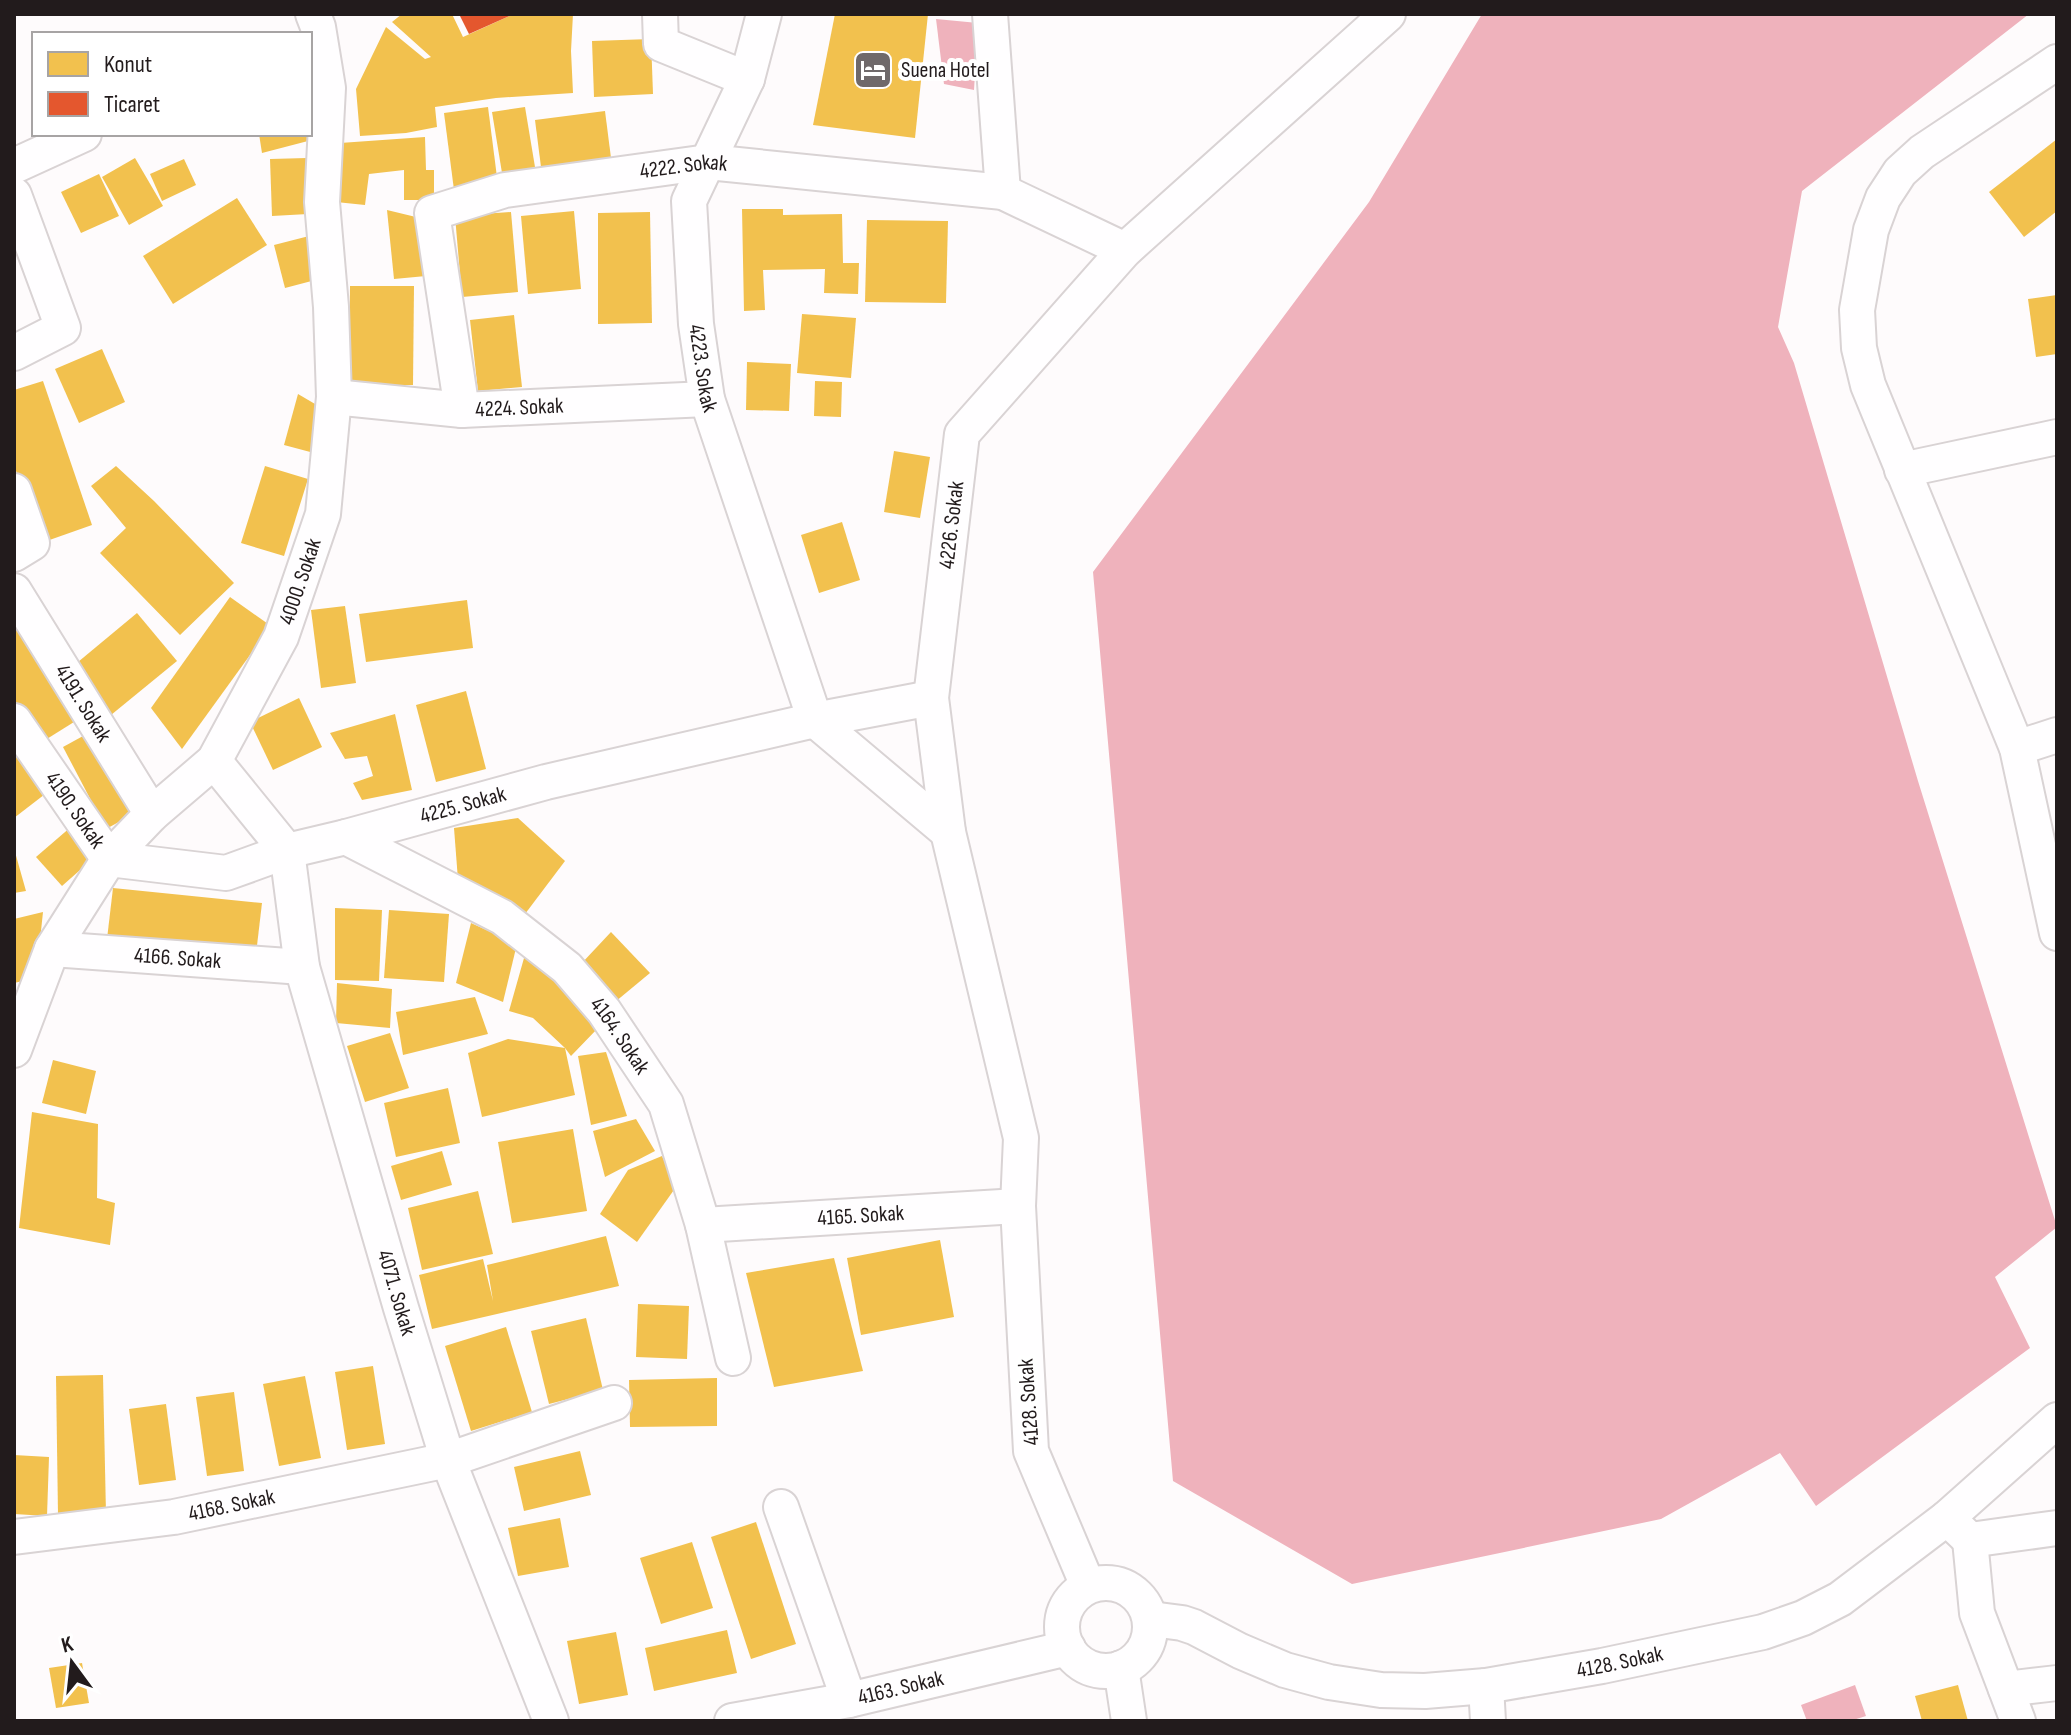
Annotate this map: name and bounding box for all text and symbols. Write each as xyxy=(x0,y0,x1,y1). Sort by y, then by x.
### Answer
legend xyxy=(32,32,312,136)
hotel icon: Suena Hotel xyxy=(852,49,894,91)
text: Konut xyxy=(104,50,152,79)
place label: Suena Hotel xyxy=(901,57,990,84)
text: Ticaret xyxy=(104,90,160,119)
street label: 4222. Sokak xyxy=(638,148,729,185)
street label: 4223. Sokak xyxy=(683,322,724,416)
street label: 4224. Sokak xyxy=(475,392,564,423)
street label: 4226. Sokak xyxy=(933,479,970,570)
street label: 4000. Sokak xyxy=(273,534,327,628)
street label: 4191. Sokak xyxy=(49,659,118,748)
street label: 4190. Sokak xyxy=(39,766,111,854)
street label: 4225. Sokak xyxy=(417,780,509,830)
street label: 4166. Sokak xyxy=(133,941,223,975)
street label: 4164. Sokak xyxy=(584,991,656,1080)
street label: 4165. Sokak xyxy=(817,1199,906,1232)
street label: 4071. Sokak xyxy=(371,1247,422,1339)
street label: 4128. Sokak xyxy=(1012,1357,1046,1446)
street label: 4168. Sokak xyxy=(186,1483,278,1527)
north arrow xyxy=(32,1623,112,1703)
text: K xyxy=(58,1631,76,1660)
street label: 4128. Sokak xyxy=(1575,1640,1666,1684)
street label: 4163. Sokak xyxy=(855,1664,947,1711)

